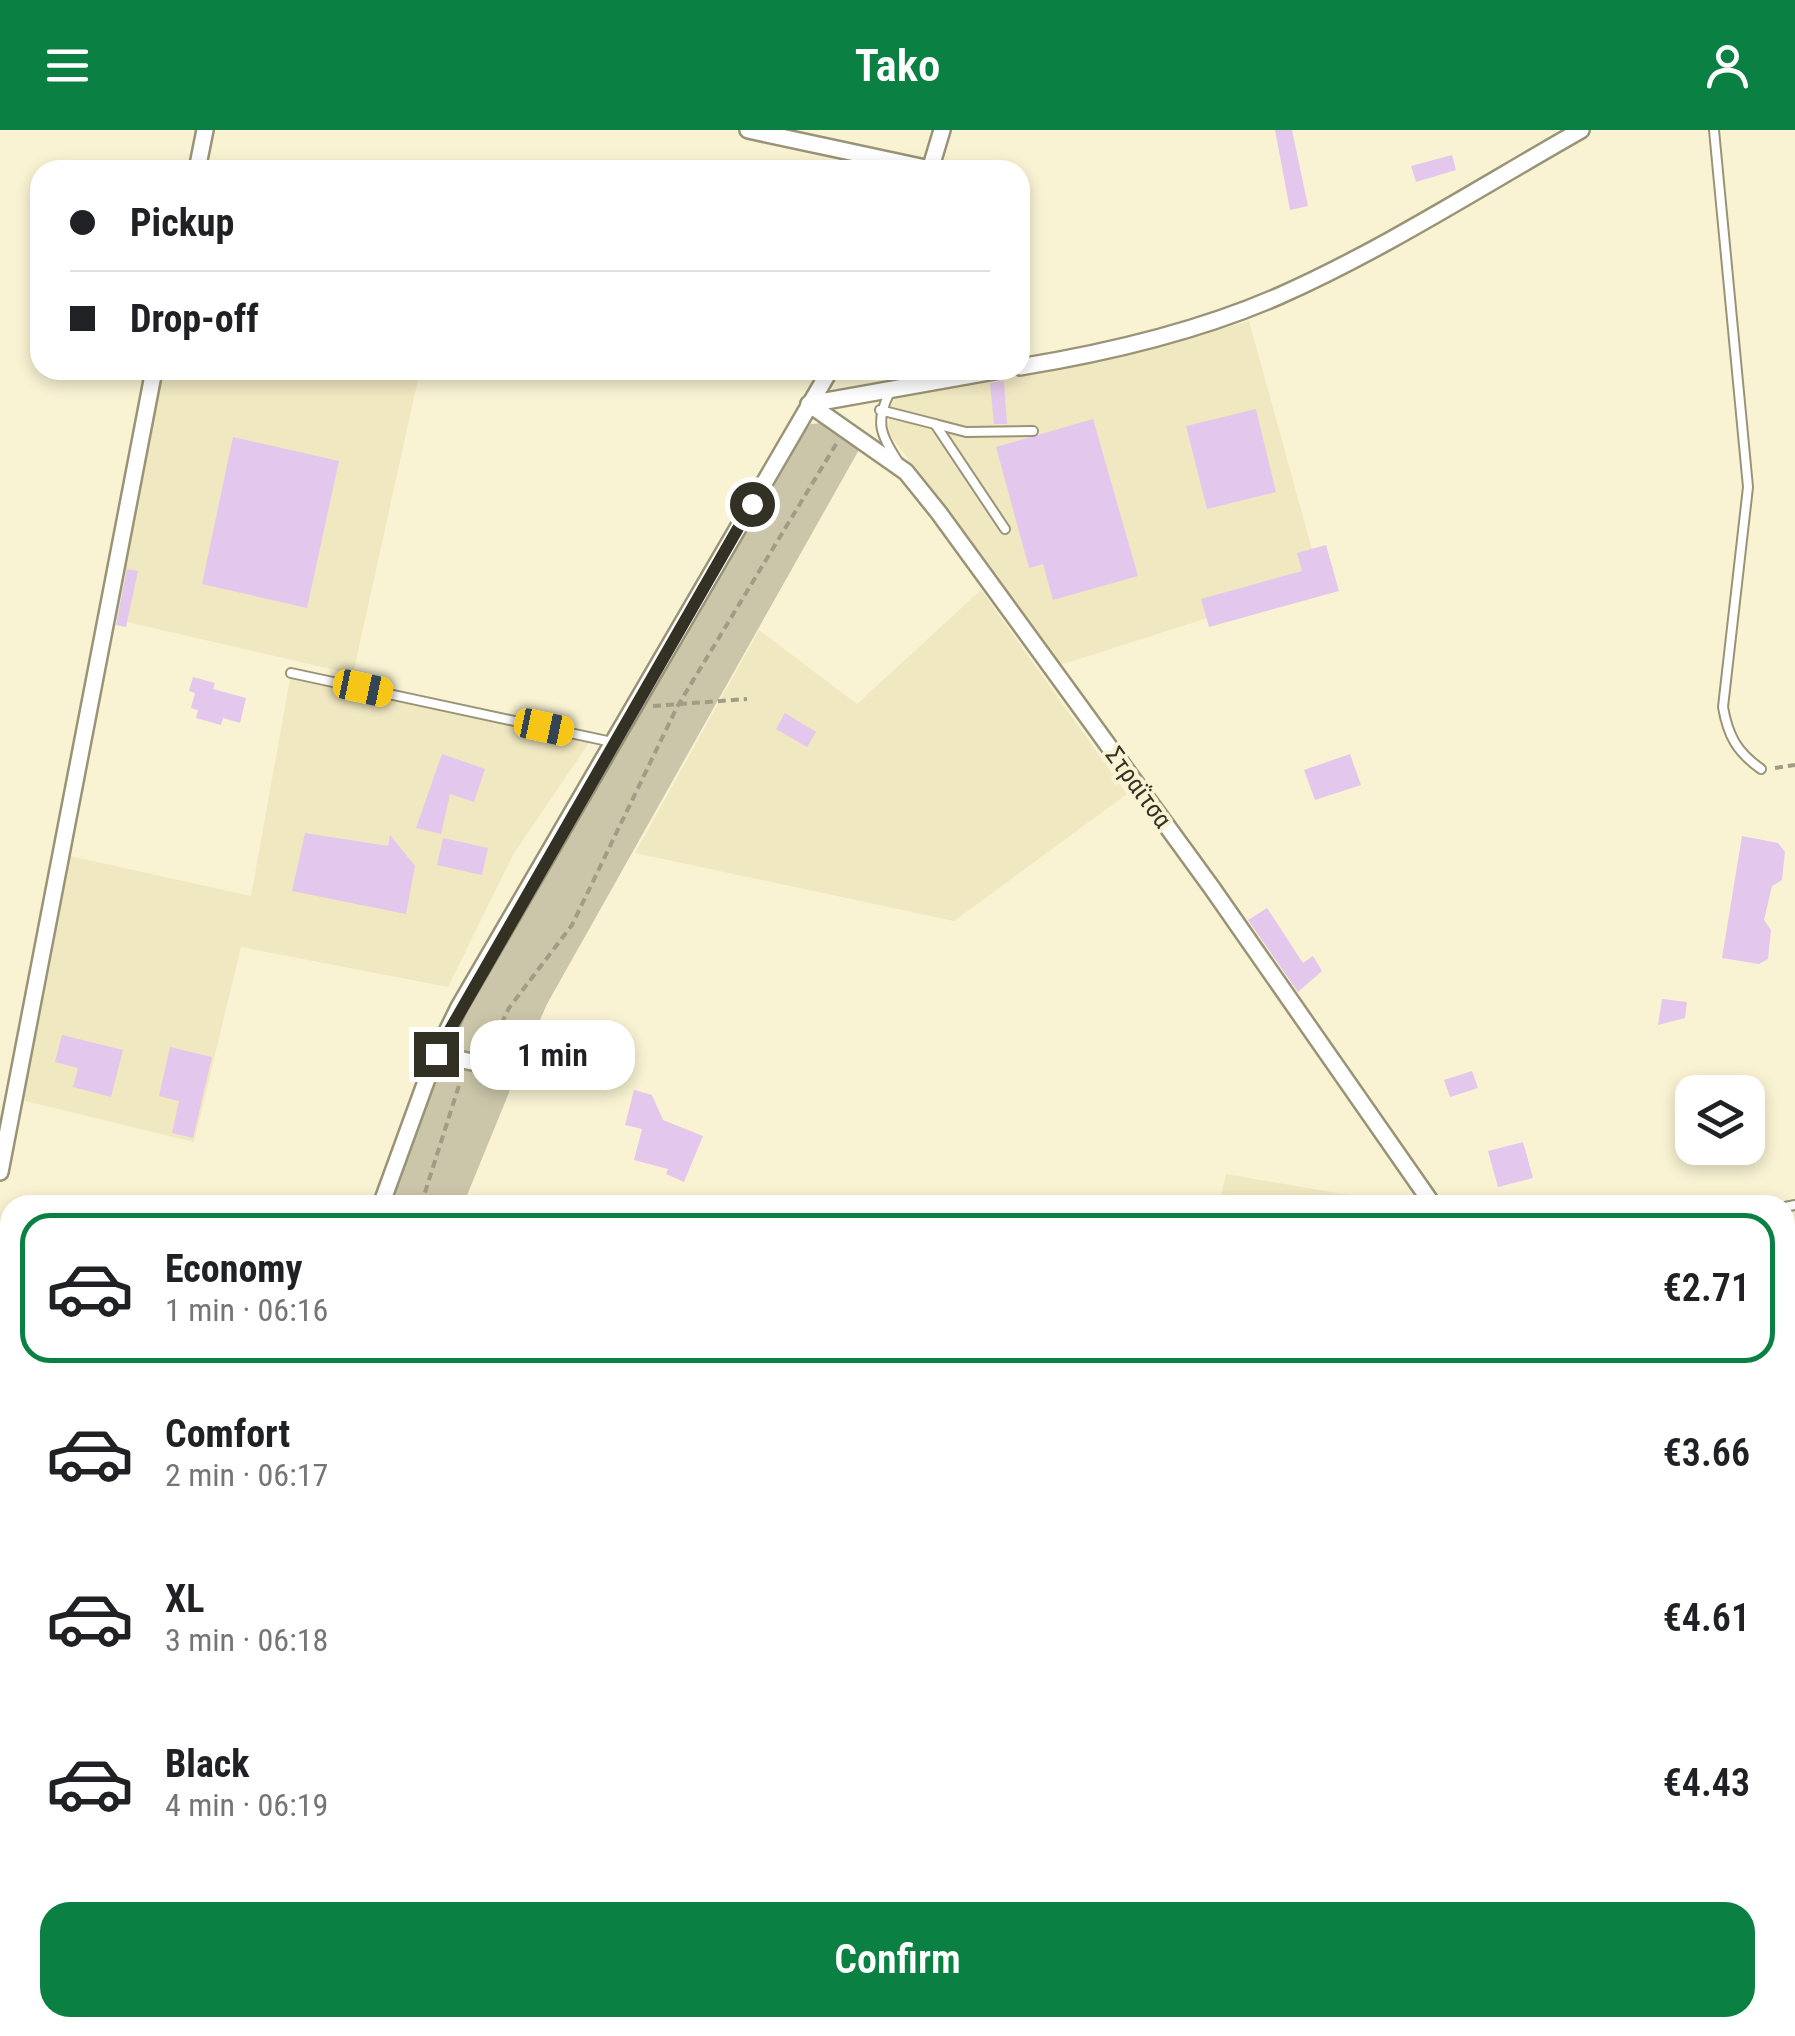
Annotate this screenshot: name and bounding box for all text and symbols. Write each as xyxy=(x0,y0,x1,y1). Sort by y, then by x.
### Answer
icon: menu xyxy=(40,38,95,93)
icon: person xyxy=(1700,38,1755,93)
text: Tako xyxy=(855,39,940,92)
text: Pickup xyxy=(130,201,234,245)
text: Drop-off xyxy=(130,297,259,341)
route start xyxy=(730,482,775,527)
car xyxy=(331,667,395,709)
car xyxy=(512,706,576,748)
street label: Στραΐτσα xyxy=(1100,741,1178,833)
callout: 1 min xyxy=(471,1019,636,1089)
route end xyxy=(414,1032,459,1077)
text: 1 min xyxy=(517,1036,588,1074)
map controls xyxy=(1675,1075,1765,1165)
button: layers xyxy=(1675,1075,1765,1165)
icon: car xyxy=(45,1243,135,1333)
text: Economy xyxy=(165,1247,302,1291)
text: €2.71 xyxy=(1663,1266,1750,1310)
text: 1 min · 06:16 xyxy=(165,1291,328,1329)
icon: car xyxy=(45,1408,135,1498)
text: Comfort xyxy=(165,1412,290,1456)
text: €3.66 xyxy=(1663,1431,1750,1475)
text: 2 min · 06:17 xyxy=(165,1456,328,1494)
icon: car xyxy=(45,1573,135,1663)
text: XL xyxy=(165,1577,204,1621)
text: €4.61 xyxy=(1663,1596,1750,1640)
text: 3 min · 06:18 xyxy=(165,1621,328,1659)
icon: car xyxy=(45,1738,135,1828)
text: Black xyxy=(165,1742,249,1786)
text: €4.43 xyxy=(1663,1761,1750,1805)
text: 4 min · 06:19 xyxy=(165,1786,328,1824)
button: Confirm xyxy=(40,1902,1755,2017)

